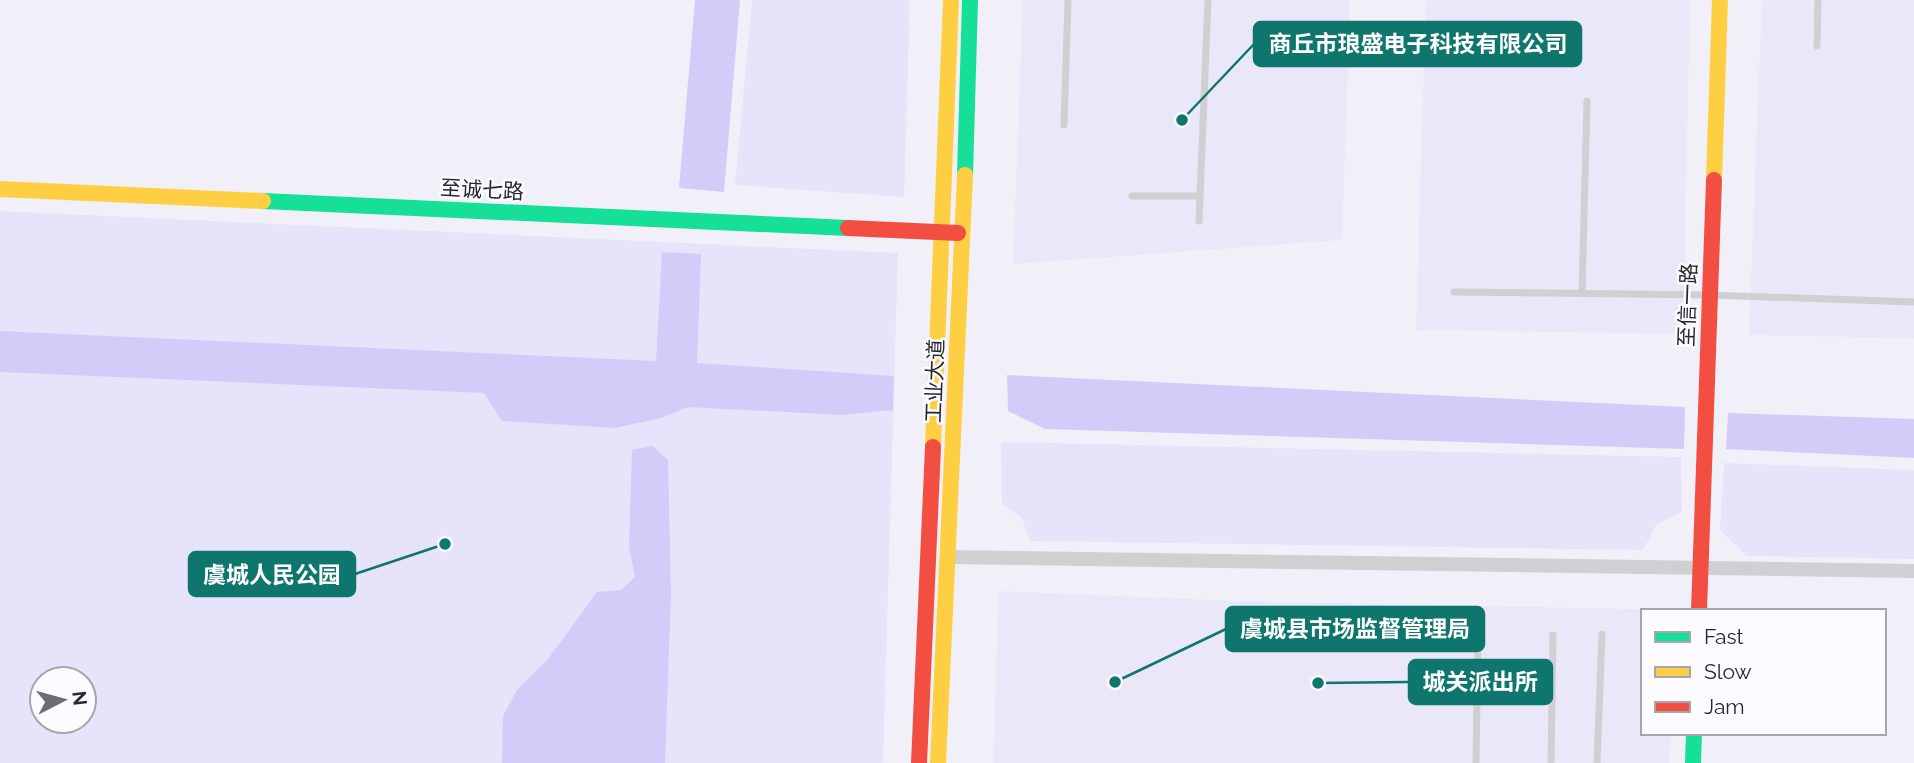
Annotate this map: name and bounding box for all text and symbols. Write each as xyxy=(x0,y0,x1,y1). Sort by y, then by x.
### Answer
callout: 商丘市琅盛电子科技有限公司 xyxy=(1254,22,1581,66)
text: 商丘市琅盛电子科技有限公司 xyxy=(1269,30,1568,57)
street label: 至诚七路 xyxy=(439,175,525,204)
street label: 至信一路 xyxy=(1674,263,1701,347)
street label: 工业大道 xyxy=(921,339,948,423)
callout: 虞城人民公园 xyxy=(189,552,355,596)
text: 虞城人民公园 xyxy=(203,561,341,588)
callout: 虞城县市场监督管理局 xyxy=(1226,607,1484,651)
legend xyxy=(1641,609,1886,735)
text: 虞城县市场监督管理局 xyxy=(1240,615,1470,642)
text: Fast xyxy=(1704,624,1744,649)
text: Slow xyxy=(1704,659,1752,684)
callout: 城关派出所 xyxy=(1409,660,1552,704)
north arrow xyxy=(28,665,98,735)
text: 城关派出所 xyxy=(1423,668,1538,695)
text: N xyxy=(68,690,92,707)
text: Jam xyxy=(1704,694,1745,719)

